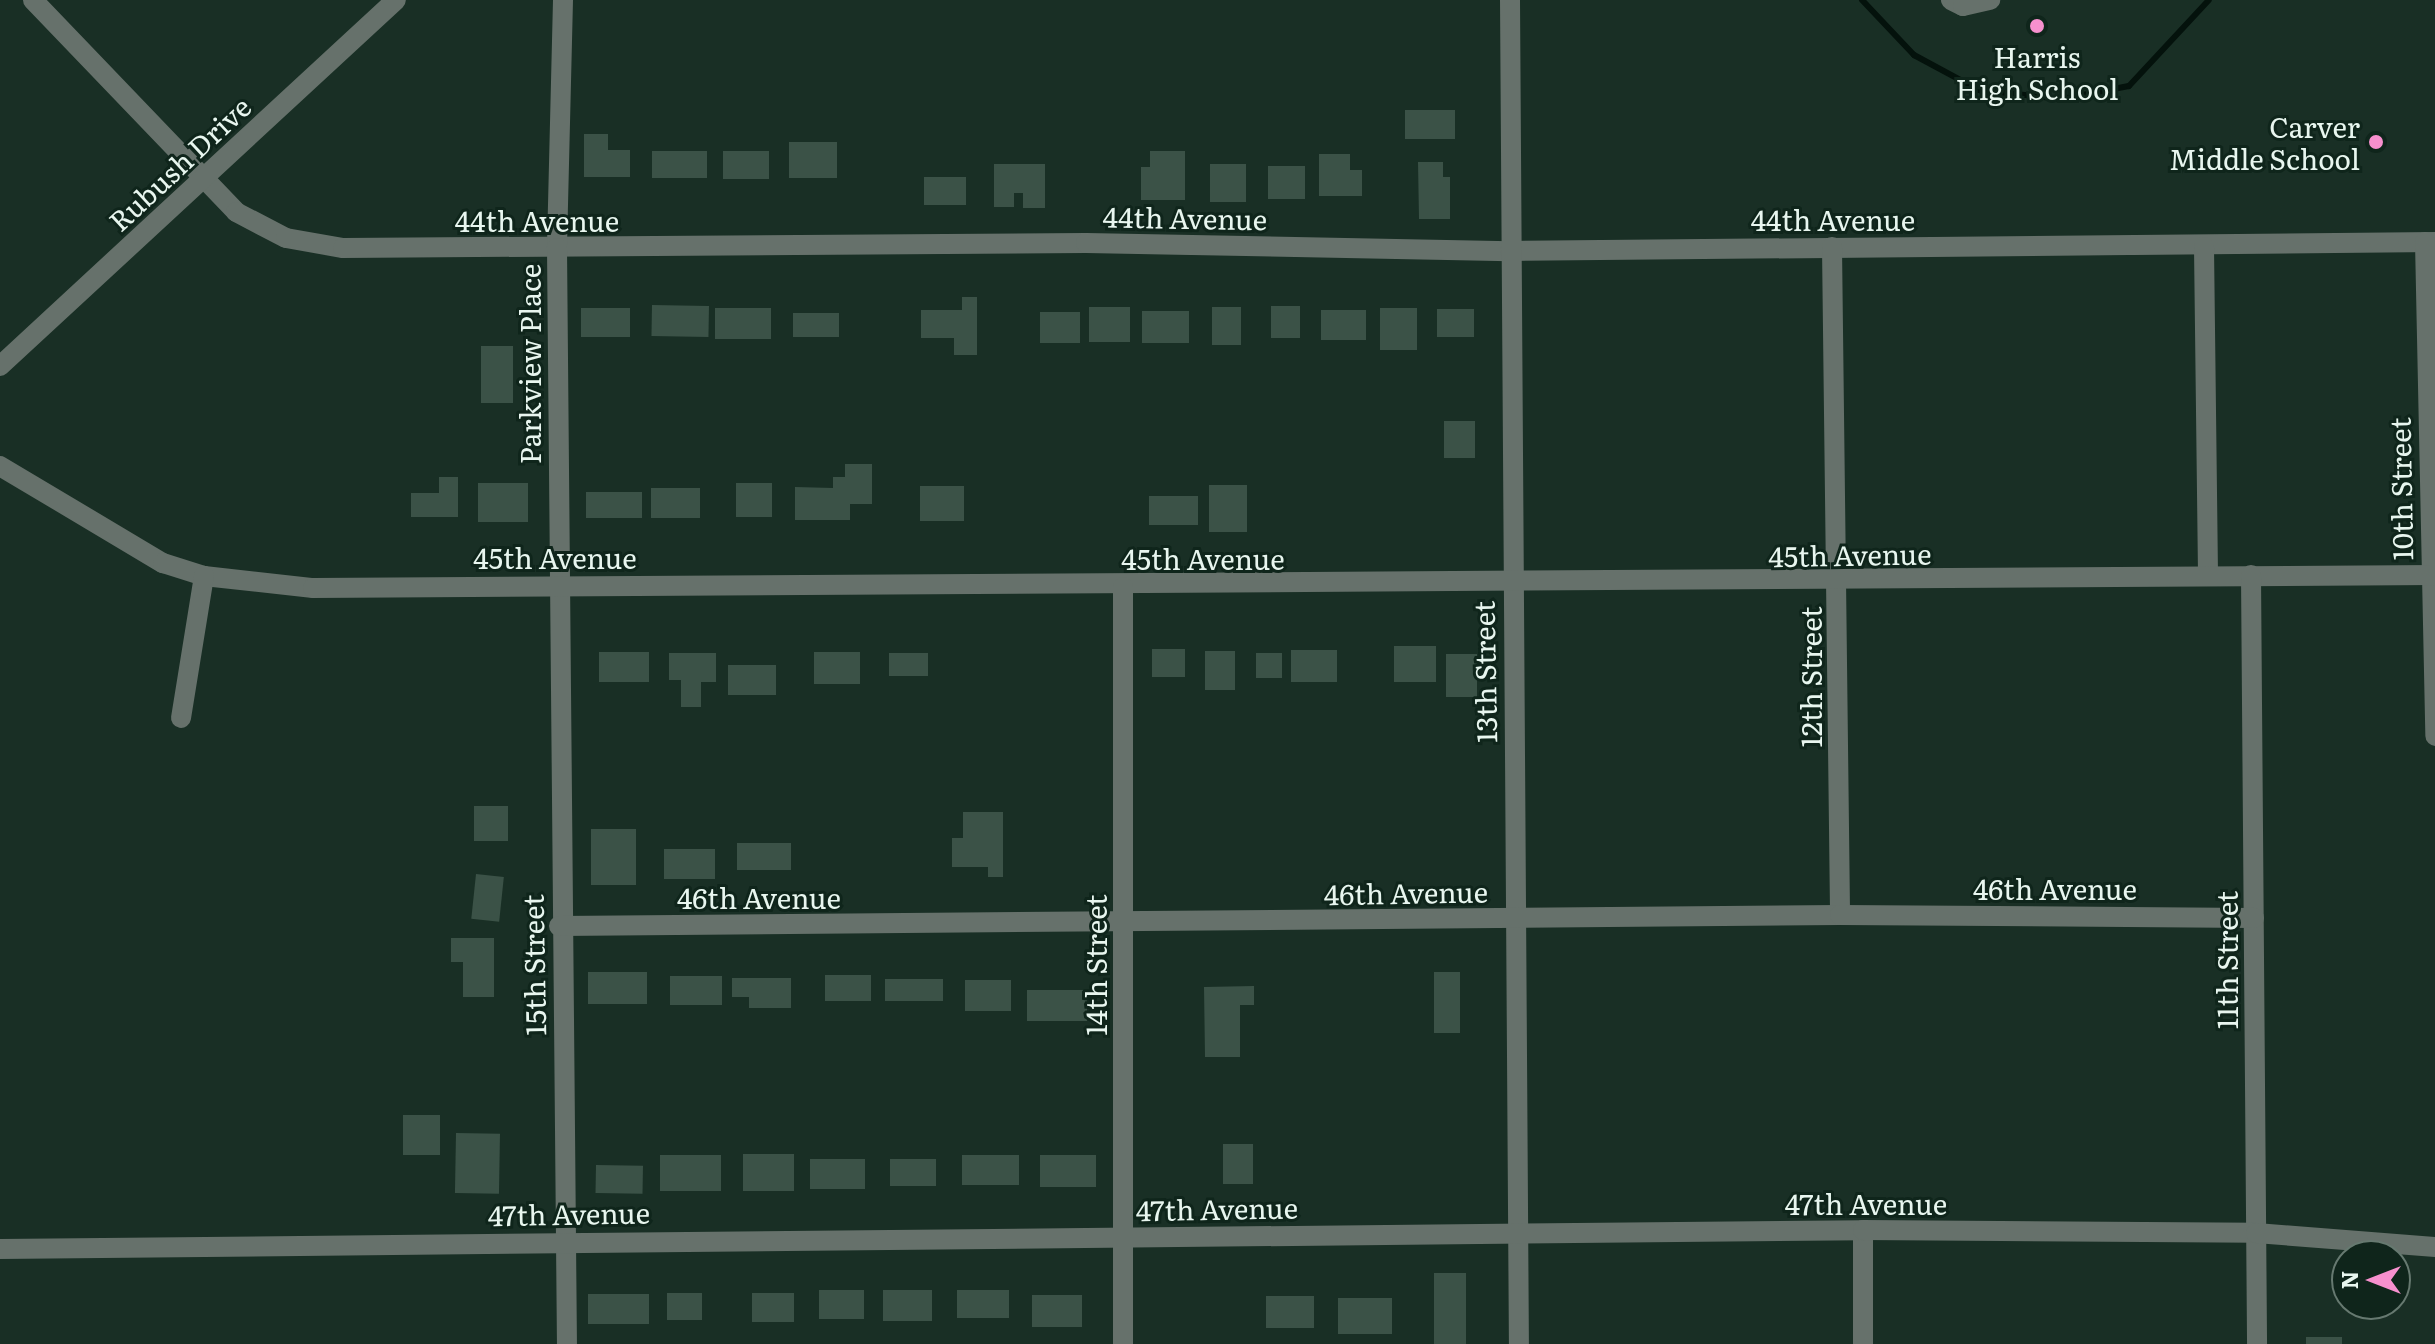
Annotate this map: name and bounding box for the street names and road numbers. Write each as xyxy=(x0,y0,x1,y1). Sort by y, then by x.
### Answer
street label: Rubush Drive xyxy=(101,89,257,237)
street label: 44th Avenue xyxy=(1102,199,1268,235)
street label: 44th Avenue xyxy=(1751,202,1915,236)
street label: 44th Avenue xyxy=(455,203,619,237)
street label: Parkview Place xyxy=(512,264,546,464)
street label: 10th Street xyxy=(2382,417,2418,561)
street label: 45th Avenue xyxy=(1768,536,1932,572)
street label: 45th Avenue xyxy=(473,540,637,574)
street label: 45th Avenue xyxy=(1121,541,1285,575)
street label: 13th Street xyxy=(1466,601,1502,743)
street label: 12th Street xyxy=(1793,606,1827,748)
street label: 46th Avenue xyxy=(1973,871,2137,905)
street label: 46th Avenue xyxy=(1324,874,1488,910)
street label: 46th Avenue xyxy=(677,880,841,914)
street label: 11th Street xyxy=(2209,891,2243,1029)
street label: 15th Street xyxy=(515,894,551,1036)
street label: 14th Street xyxy=(1078,894,1112,1036)
street label: 47th Avenue xyxy=(1785,1186,1947,1220)
street label: 47th Avenue xyxy=(1136,1190,1298,1226)
street label: 47th Avenue xyxy=(488,1195,650,1231)

